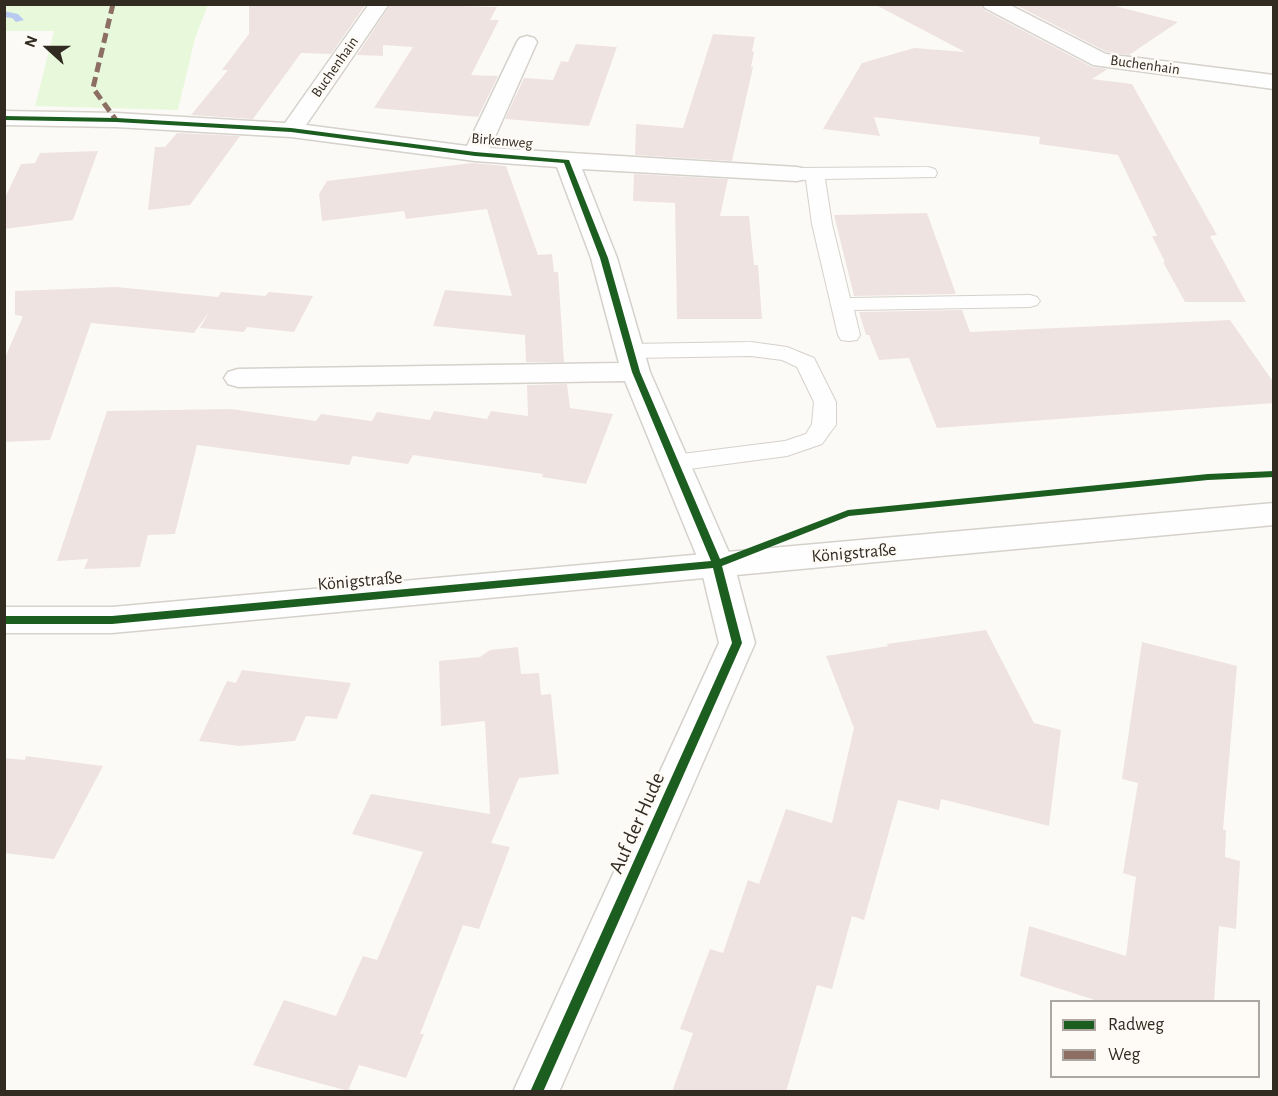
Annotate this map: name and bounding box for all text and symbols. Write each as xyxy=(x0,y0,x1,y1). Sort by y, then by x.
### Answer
north arrow xyxy=(18,18,78,78)
text: N xyxy=(22,33,41,50)
street label: Buchenhain xyxy=(308,33,362,101)
street label: Buchenhain xyxy=(1109,51,1181,79)
street label: Birkenweg xyxy=(471,129,533,153)
street label: Königstraße xyxy=(811,539,897,567)
street label: Königstraße xyxy=(317,567,403,595)
street label: Auf der Hude xyxy=(603,768,671,878)
legend xyxy=(1050,1000,1260,1078)
text: Radweg xyxy=(1108,1016,1164,1034)
text: Weg xyxy=(1108,1046,1140,1064)

